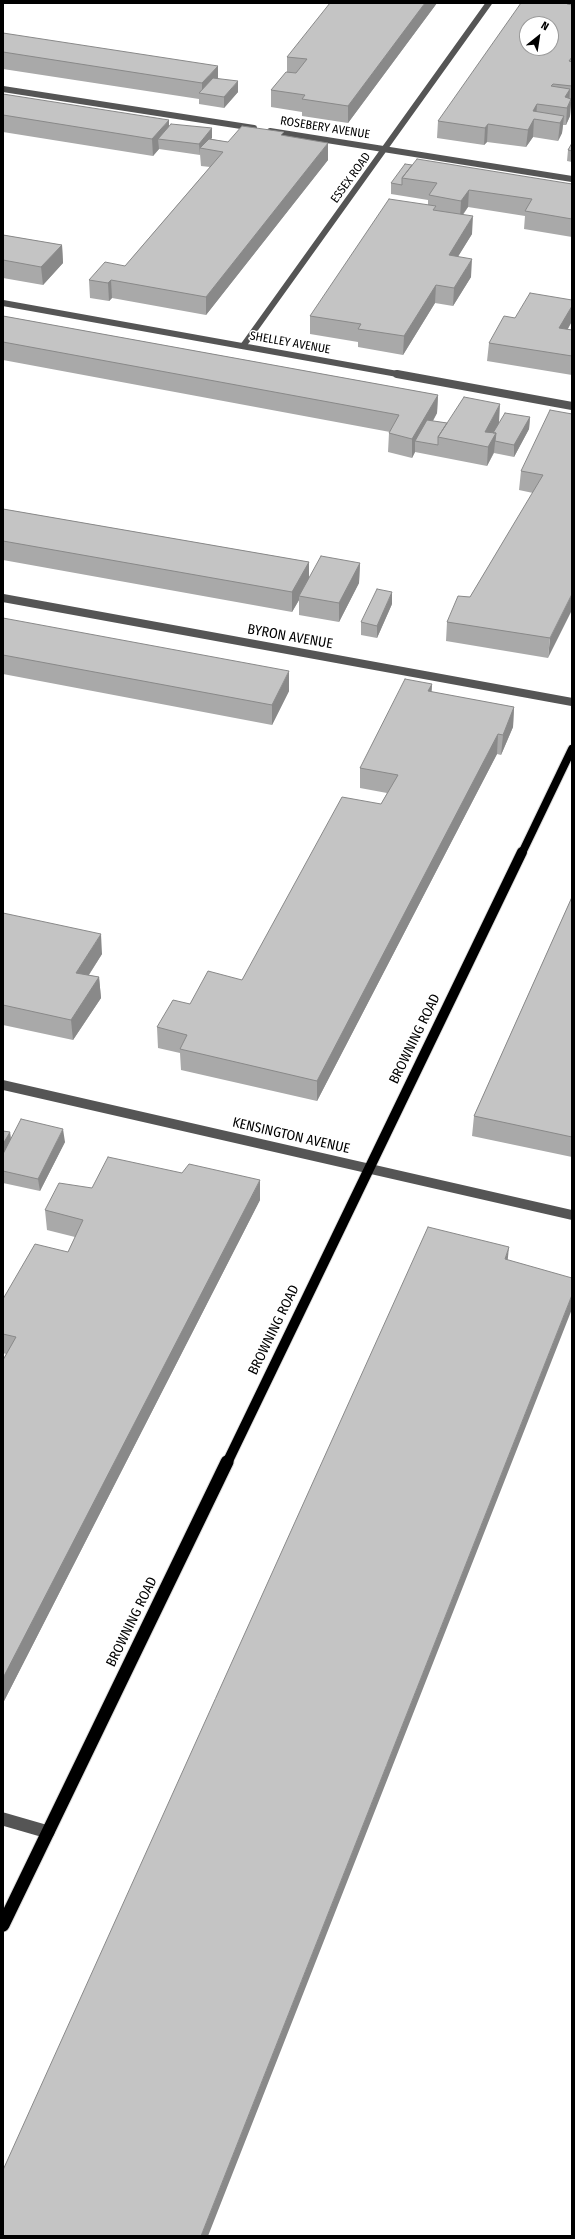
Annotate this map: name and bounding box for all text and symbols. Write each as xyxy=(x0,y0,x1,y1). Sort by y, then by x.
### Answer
north arrow xyxy=(519,16,559,56)
text: N xyxy=(539,19,551,33)
street label: ROSEBERY AVENUE xyxy=(279,114,371,142)
street label: ESSEX ROAD xyxy=(328,150,374,206)
street label: SHELLEY AVENUE xyxy=(249,329,331,357)
street label: BYRON AVENUE xyxy=(246,621,334,653)
street label: BROWNING ROAD xyxy=(386,991,444,1087)
street label: KENSINGTON AVENUE xyxy=(231,1114,351,1158)
street label: BROWNING ROAD xyxy=(245,1282,303,1378)
street label: BROWNING ROAD xyxy=(103,1574,161,1670)

